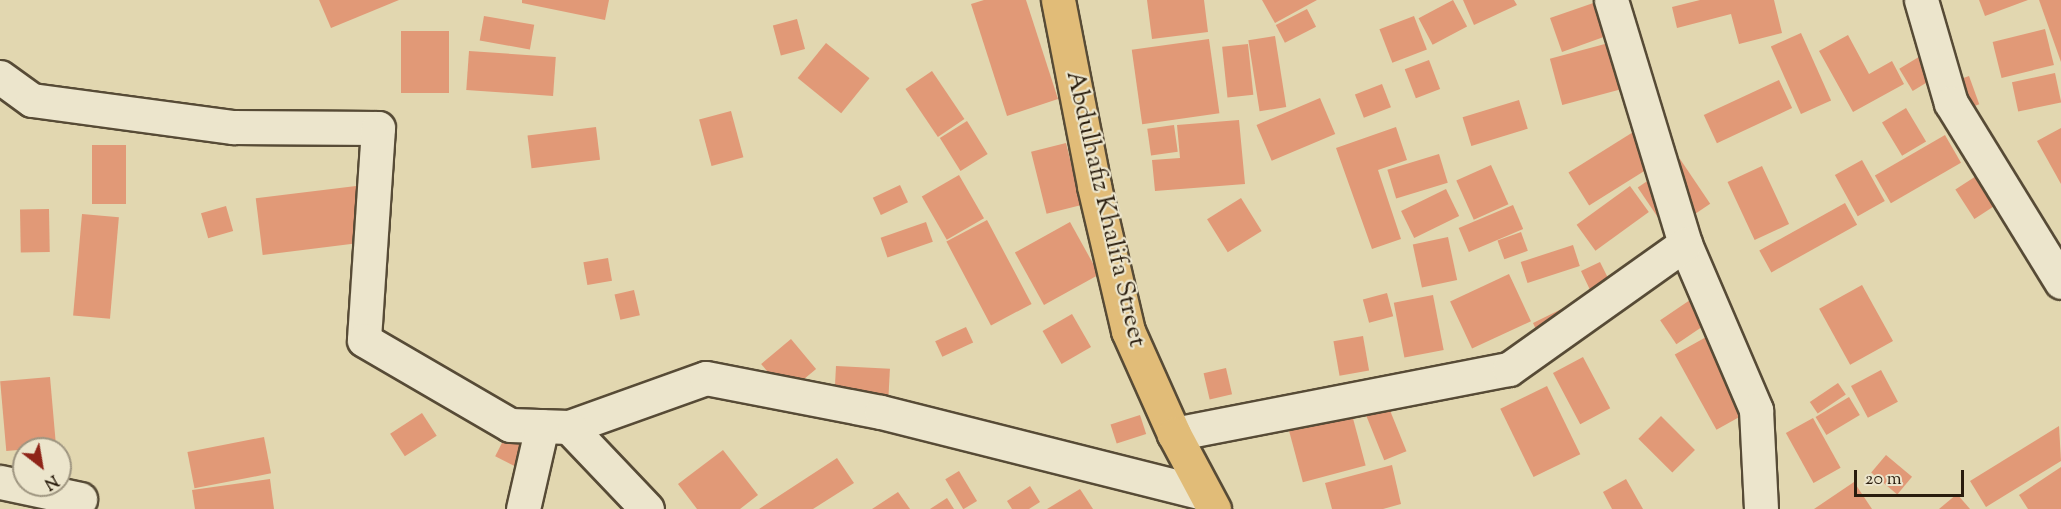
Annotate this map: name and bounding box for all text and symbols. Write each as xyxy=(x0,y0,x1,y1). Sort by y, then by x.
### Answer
street label: Abdulhafiz Khalifa Street xyxy=(1058,68,1152,350)
north arrow xyxy=(12,437,72,497)
scale bar xyxy=(1857,458,1966,496)
text: 20 m xyxy=(1865,467,1902,493)
text: N xyxy=(39,468,62,494)

